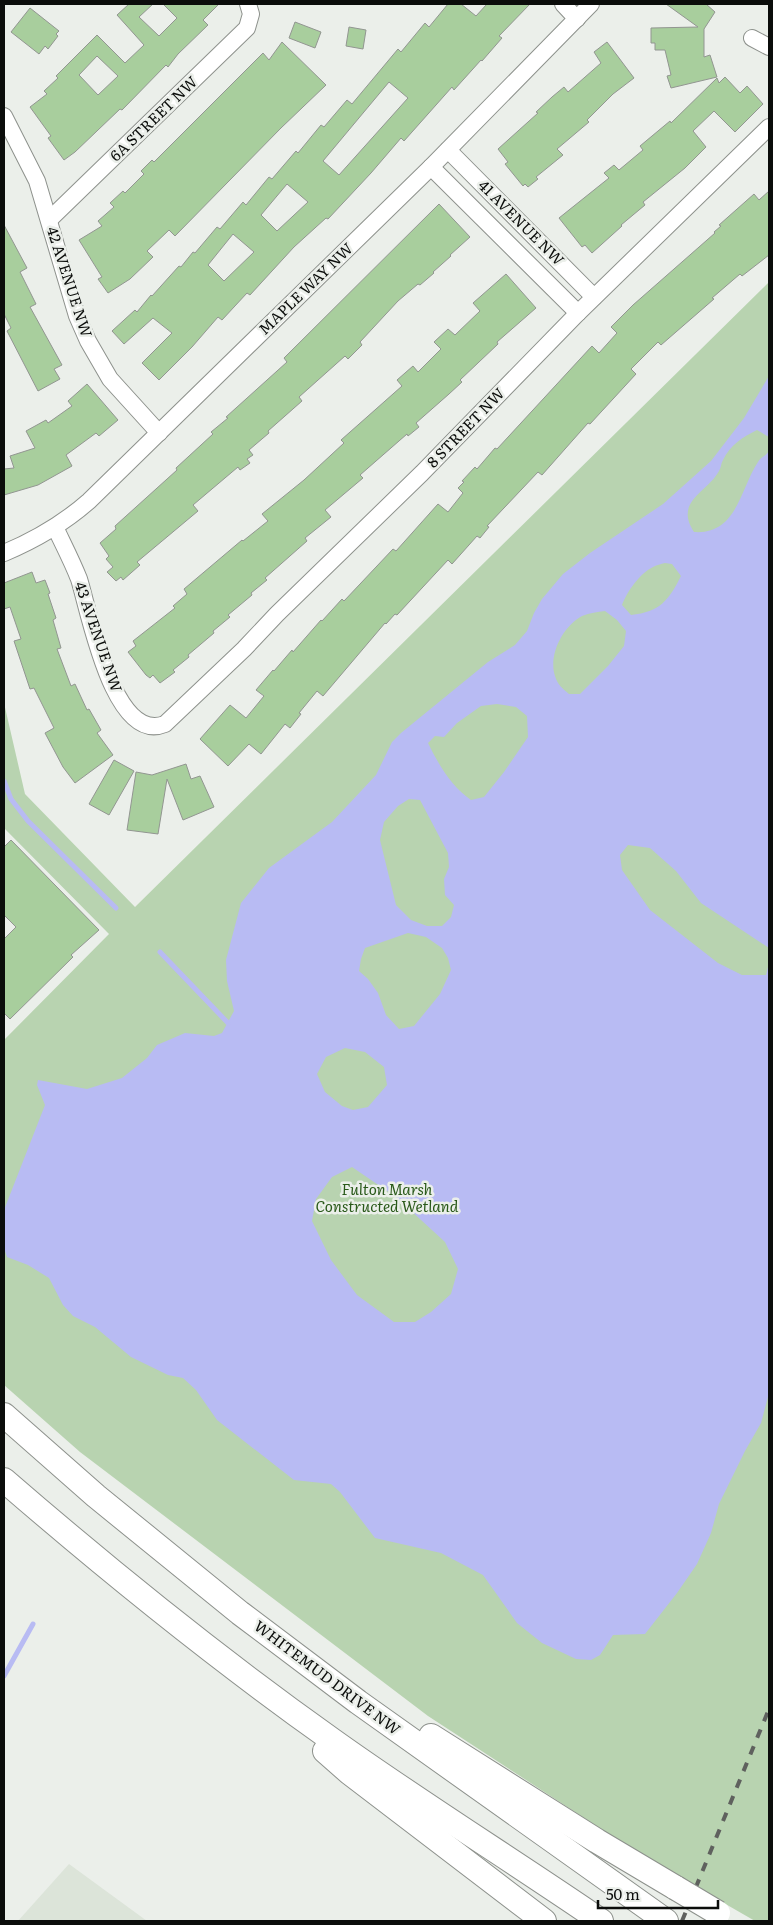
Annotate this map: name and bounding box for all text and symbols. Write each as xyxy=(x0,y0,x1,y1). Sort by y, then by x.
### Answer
street label: 6A STREET NW xyxy=(104,70,203,166)
street label: 41 AVENUE NW xyxy=(474,174,571,271)
street label: 42 AVENUE NW xyxy=(42,223,99,340)
street label: MAPLE WAY NW xyxy=(252,236,358,339)
street label: 8 STREET NW xyxy=(421,381,510,472)
street label: 43 AVENUE NW xyxy=(70,578,129,695)
park label: Fulton Marsh Constructed Wetland xyxy=(316,1177,459,1217)
street label: WHITEMUD DRIVE NW xyxy=(250,1614,407,1740)
scale bar xyxy=(598,1878,718,1910)
text: 50 m xyxy=(606,1882,640,1905)

